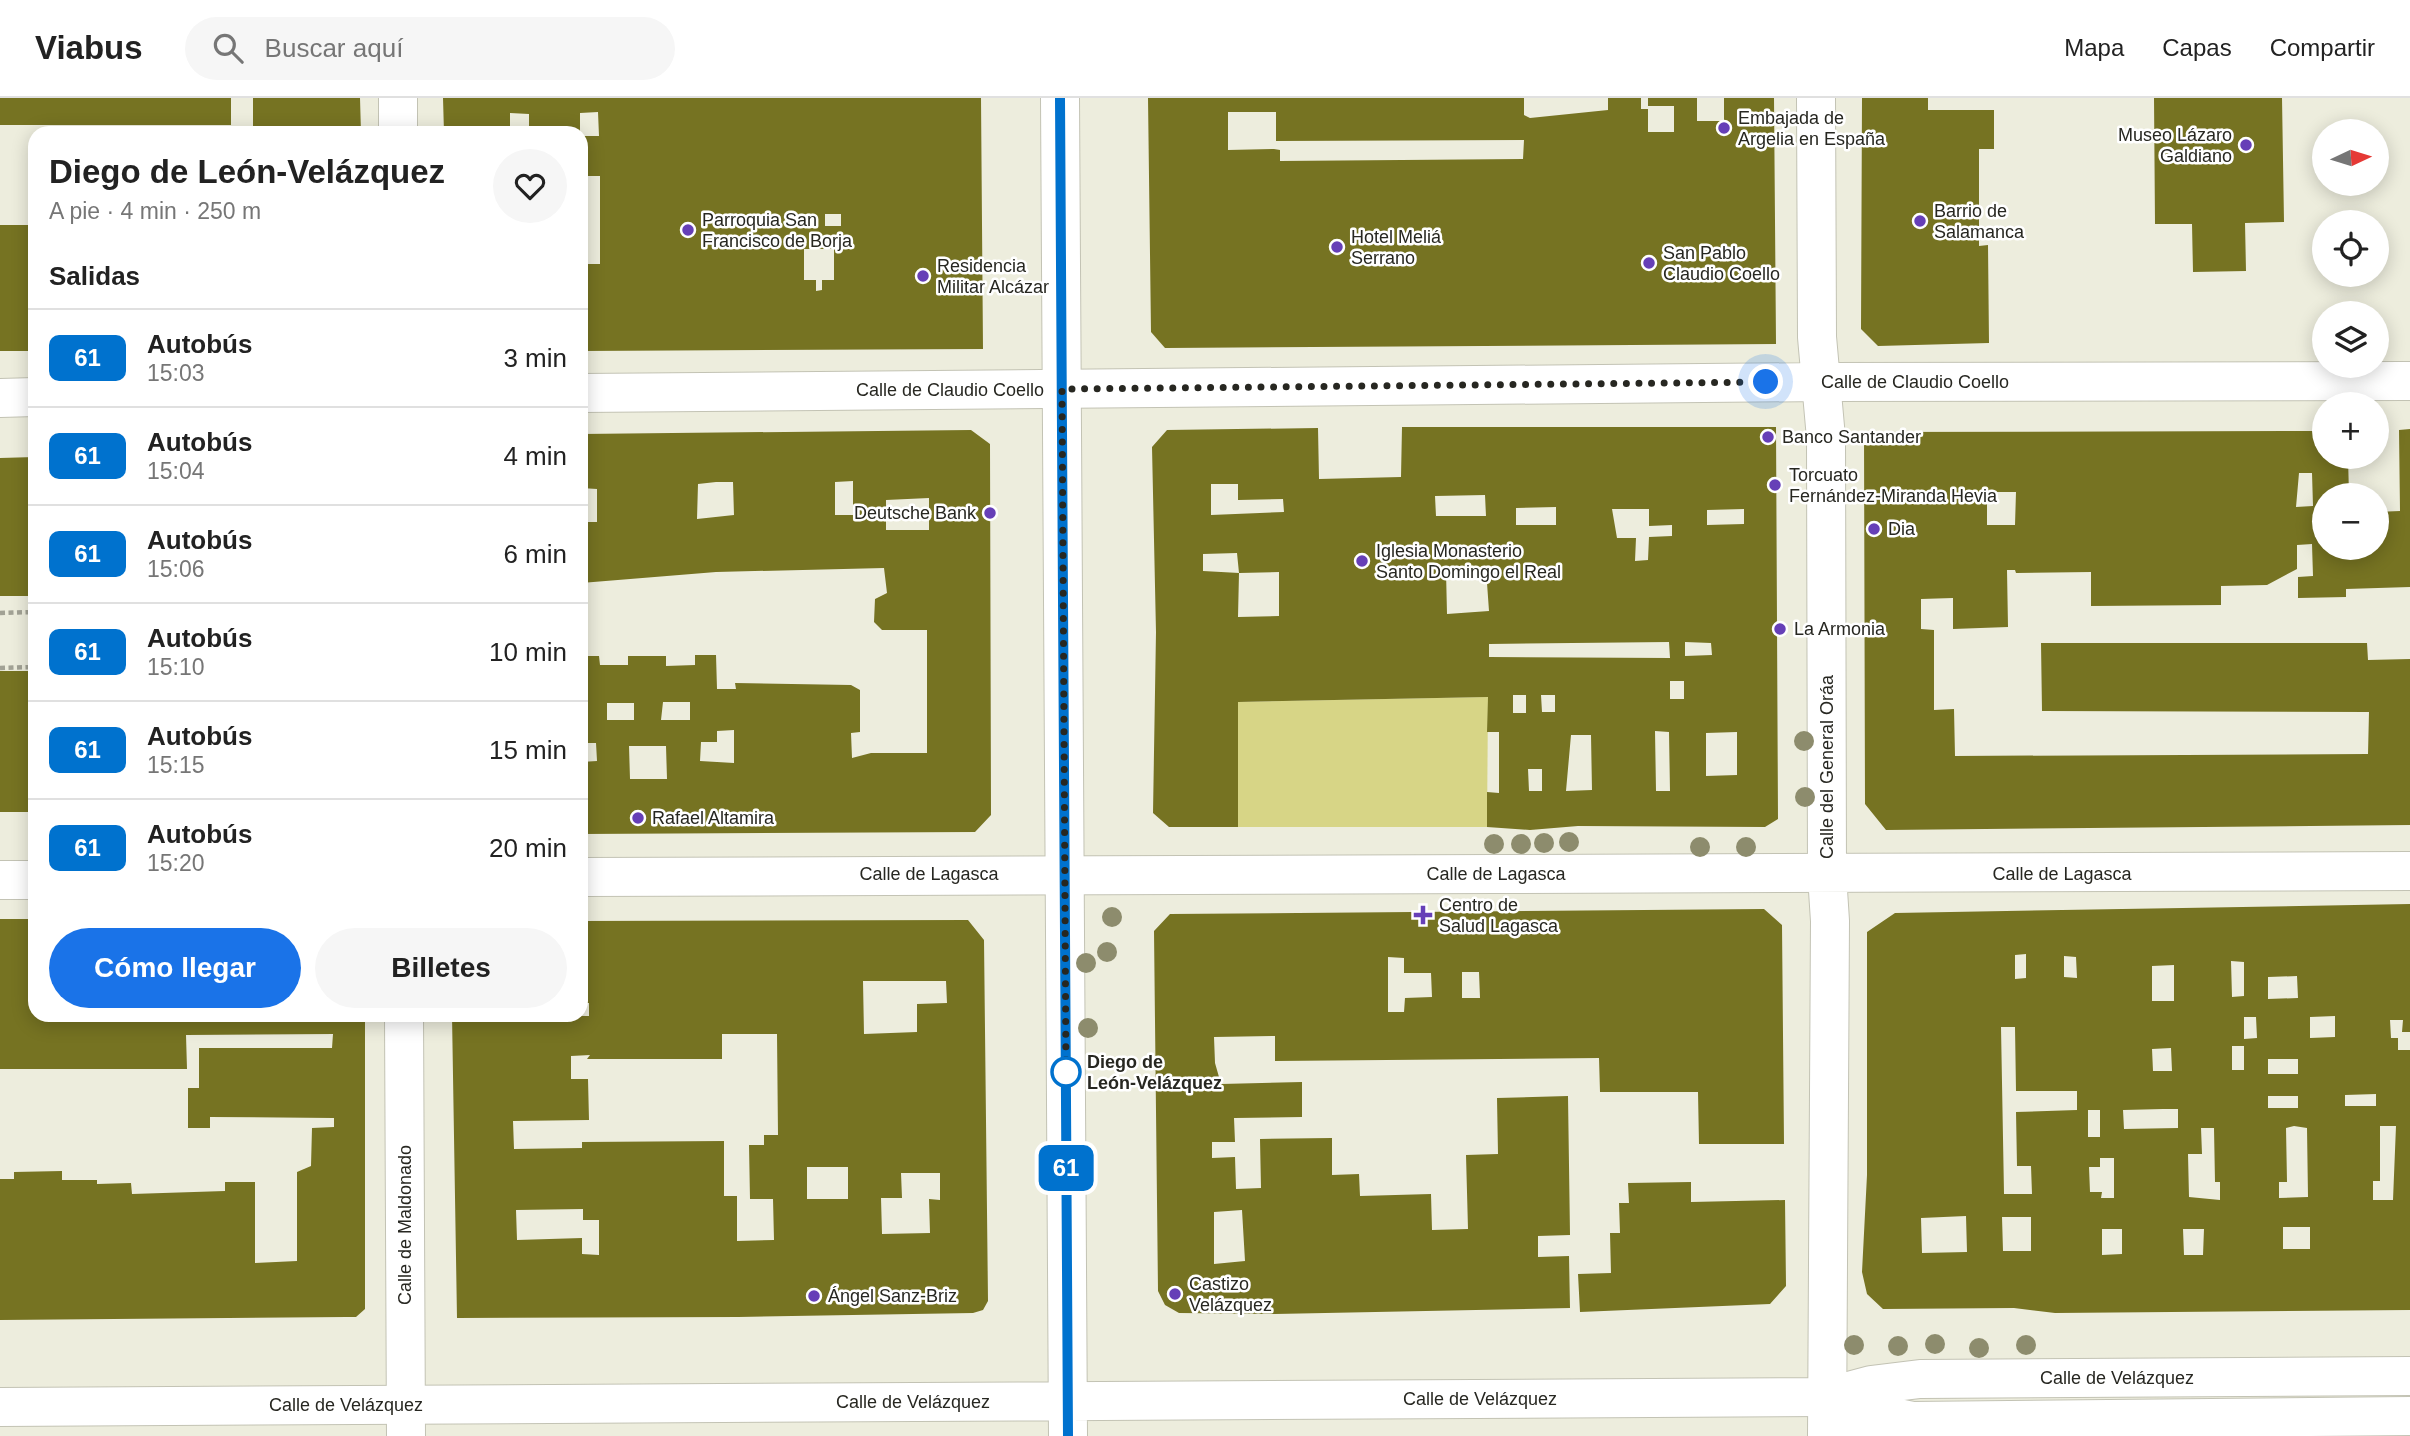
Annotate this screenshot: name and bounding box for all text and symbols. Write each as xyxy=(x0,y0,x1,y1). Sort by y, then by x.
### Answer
search box xyxy=(185,17,675,80)
text: Viabus xyxy=(35,29,143,66)
icon: search xyxy=(209,29,247,67)
text: Buscar aquí xyxy=(265,33,403,63)
text: Mapa xyxy=(2064,34,2124,61)
text: Capas xyxy=(2162,34,2232,61)
text: Compartir xyxy=(2270,34,2375,61)
place label: Embajada de Argelia en España xyxy=(1738,108,1886,149)
north arrow xyxy=(2312,119,2389,196)
map controls xyxy=(2312,119,2389,560)
marker: Embajada de Argelia en España xyxy=(1716,120,1732,136)
place label: Museo Lázaro Galdiano xyxy=(2118,125,2232,166)
marker: Museo Lázaro Galdiano xyxy=(2238,137,2254,153)
button: heart xyxy=(493,149,567,223)
text: Diego de León-Velázquez xyxy=(49,153,445,190)
text: A pie · 4 min · 250 m xyxy=(49,198,261,224)
place label: Barrio de Salamanca xyxy=(1934,201,2025,242)
place label: Parroquia San Francisco de Borja xyxy=(702,210,853,251)
button: locate xyxy=(2312,210,2389,287)
marker: Barrio de Salamanca xyxy=(1912,213,1928,229)
marker: Parroquia San Francisco de Borja xyxy=(680,222,696,238)
place label: Hotel Meliá Serrano xyxy=(1351,227,1442,268)
marker: Hotel Meliá Serrano xyxy=(1329,239,1345,255)
place label: San Pablo Claudio Coello xyxy=(1663,243,1780,284)
marker: San Pablo Claudio Coello xyxy=(1641,255,1657,271)
place label: Residencia Militar Alcázar xyxy=(937,256,1049,297)
text: Salidas xyxy=(49,261,140,291)
marker: Residencia Militar Alcázar xyxy=(915,268,931,284)
button: layers xyxy=(2312,301,2389,378)
text: Autobús xyxy=(147,329,252,359)
text: 3 min xyxy=(503,343,567,373)
text: 61 xyxy=(74,344,101,371)
text: 15:03 xyxy=(147,360,205,386)
your location xyxy=(1748,364,1783,399)
street label: Calle de Claudio Coello xyxy=(1821,372,2009,392)
street label: Calle de Claudio Coello xyxy=(856,380,1044,400)
button: + xyxy=(2312,392,2389,469)
text: Autobús xyxy=(147,427,252,457)
place label: Banco Santander xyxy=(1782,427,1921,447)
marker: Banco Santander xyxy=(1760,429,1776,445)
text: 4 min xyxy=(503,441,567,471)
text: 61 xyxy=(74,442,101,469)
text: 15:04 xyxy=(147,458,205,484)
place label: Torcuato Fernández-Miranda Hevia xyxy=(1789,465,1998,506)
marker: Torcuato Fernández-Miranda Hevia xyxy=(1767,477,1783,493)
button: − xyxy=(2312,483,2389,560)
place label: Deutsche Bank xyxy=(854,503,977,523)
marker: Deutsche Bank xyxy=(982,505,998,521)
place label: Dia xyxy=(1888,519,1916,539)
marker: Dia xyxy=(1866,521,1882,537)
text: Autobús xyxy=(147,525,252,555)
text: 6 min xyxy=(503,539,567,569)
text: 61 xyxy=(74,540,101,567)
place label: Iglesia Monasterio Santo Domingo el Real xyxy=(1376,541,1561,582)
marker: Iglesia Monasterio Santo Domingo el Real xyxy=(1354,553,1370,569)
text: 15:06 xyxy=(147,556,205,582)
place label: La Armonia xyxy=(1794,619,1886,639)
marker: La Armonia xyxy=(1772,621,1788,637)
text: Autobús xyxy=(147,623,252,653)
text: 10 min xyxy=(489,637,567,667)
text: 61 xyxy=(74,638,101,665)
text: 15:10 xyxy=(147,654,205,680)
street label: Calle del General Oráa xyxy=(1817,674,1837,859)
text: Autobús xyxy=(147,721,252,751)
text: 15 min xyxy=(489,735,567,765)
text: 61 xyxy=(74,736,101,763)
text: 15:15 xyxy=(147,752,205,778)
place label: Rafael Altamira xyxy=(652,808,775,828)
marker: Rafael Altamira xyxy=(630,810,646,826)
text: Autobús xyxy=(147,819,252,849)
text: 20 min xyxy=(489,833,567,863)
text: 61 xyxy=(74,834,101,861)
text: 15:20 xyxy=(147,850,205,876)
street label: Calle de Lagasca xyxy=(859,864,1000,884)
street label: Calle de Lagasca xyxy=(1426,864,1567,884)
street label: Calle de Lagasca xyxy=(1992,864,2133,884)
place label: Centro de Salud Lagasca xyxy=(1439,895,1559,936)
marker: Centro de Salud Lagasca xyxy=(1413,905,1433,925)
button: Cómo llegar xyxy=(49,928,301,1008)
button: Billetes xyxy=(315,928,567,1008)
place label: Diego de León-Velázquez xyxy=(1087,1052,1222,1093)
marker: Diego de León-Velázquez xyxy=(1051,1057,1081,1087)
street label: Calle de Maldonado xyxy=(395,1145,415,1305)
line badge: 61 xyxy=(1034,1145,1098,1191)
text: 61 xyxy=(1053,1154,1079,1181)
place label: Castizo Velázquez xyxy=(1189,1274,1272,1315)
place label: Ángel Sanz-Briz xyxy=(828,1286,957,1306)
marker: Castizo Velázquez xyxy=(1167,1286,1183,1302)
marker: Ángel Sanz-Briz xyxy=(806,1288,822,1304)
street label: Calle de Velázquez xyxy=(2040,1368,2194,1388)
street label: Calle de Velázquez xyxy=(1403,1389,1557,1409)
street label: Calle de Velázquez xyxy=(836,1392,990,1412)
street label: Calle de Velázquez xyxy=(269,1395,423,1415)

